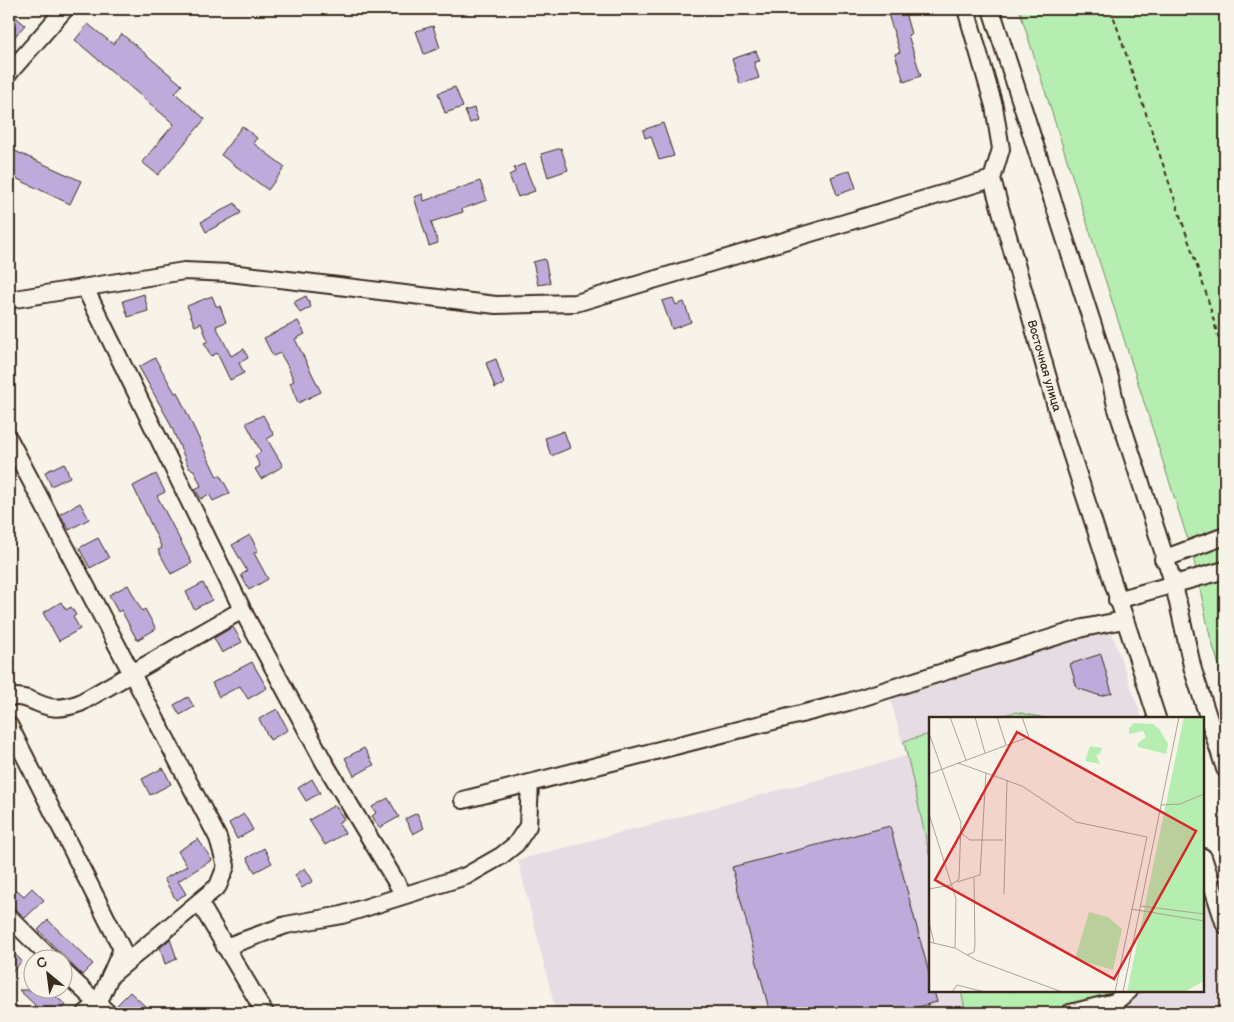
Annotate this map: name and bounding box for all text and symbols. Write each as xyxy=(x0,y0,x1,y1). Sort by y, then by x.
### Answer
street label: Восточная улица xyxy=(1024,318,1064,414)
inset map xyxy=(929,717,1204,992)
north arrow xyxy=(22,950,72,1000)
text: С xyxy=(34,953,51,973)

